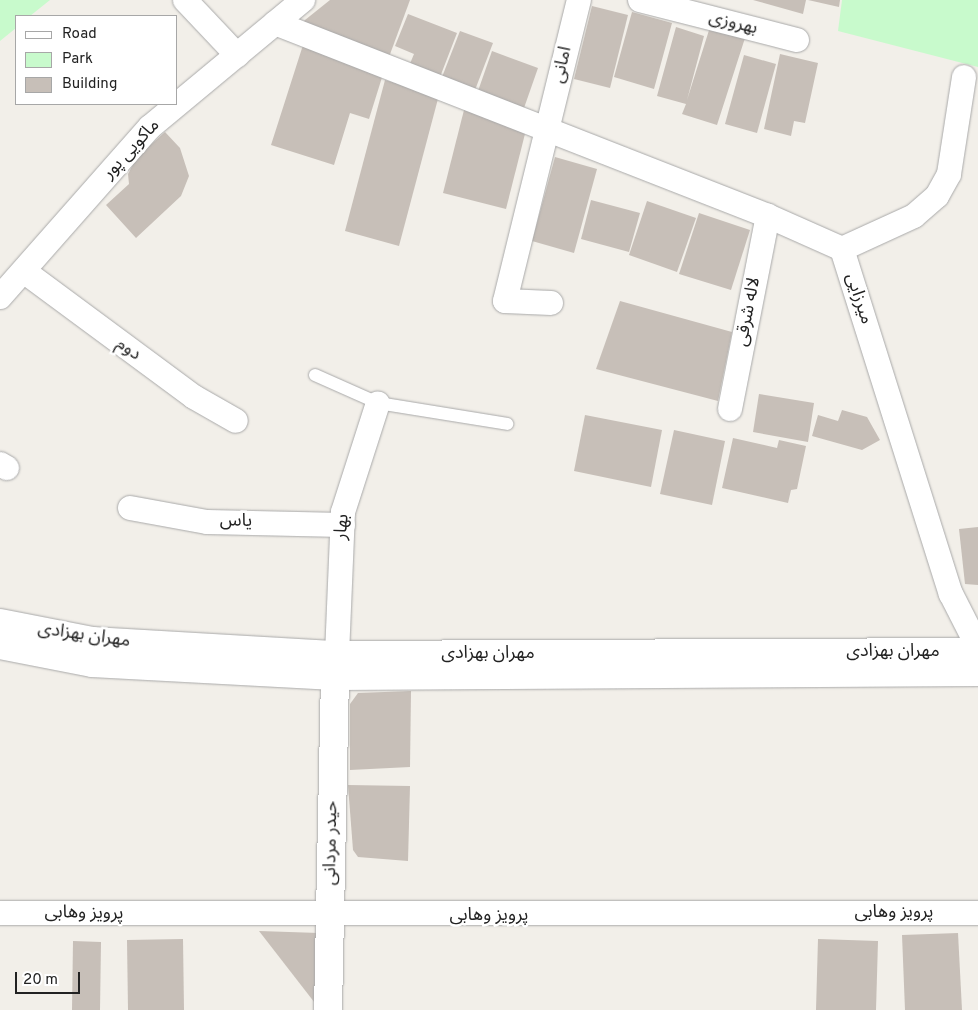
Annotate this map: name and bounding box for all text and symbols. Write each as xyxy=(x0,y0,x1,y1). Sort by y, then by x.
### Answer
street label: بهروزی xyxy=(706,8,760,40)
legend xyxy=(15,15,178,105)
text: Road xyxy=(62,25,97,44)
street label: امانی xyxy=(548,45,578,85)
text: Park xyxy=(62,50,93,69)
text: Building xyxy=(62,75,117,94)
street label: ماکویی‌ پور xyxy=(99,116,165,184)
street label: میرزایی xyxy=(840,271,876,327)
street label: لاله شرقی xyxy=(732,276,766,348)
street label: دوم xyxy=(111,334,145,366)
street label: یاس xyxy=(220,511,252,533)
street label: بهار xyxy=(331,513,355,541)
street label: مهران بهزادی xyxy=(36,619,132,653)
street label: مهران بهزادی xyxy=(846,641,940,663)
street label: مهران بهزادی xyxy=(441,643,535,665)
street label: حیدر مردانی xyxy=(320,800,344,886)
street label: پرویز وهابی xyxy=(854,902,934,924)
street label: پرویز وهابی xyxy=(44,903,124,925)
street label: پرویز وهابی xyxy=(449,905,529,927)
scale bar xyxy=(18,962,82,994)
text: 20 m xyxy=(23,971,58,990)

